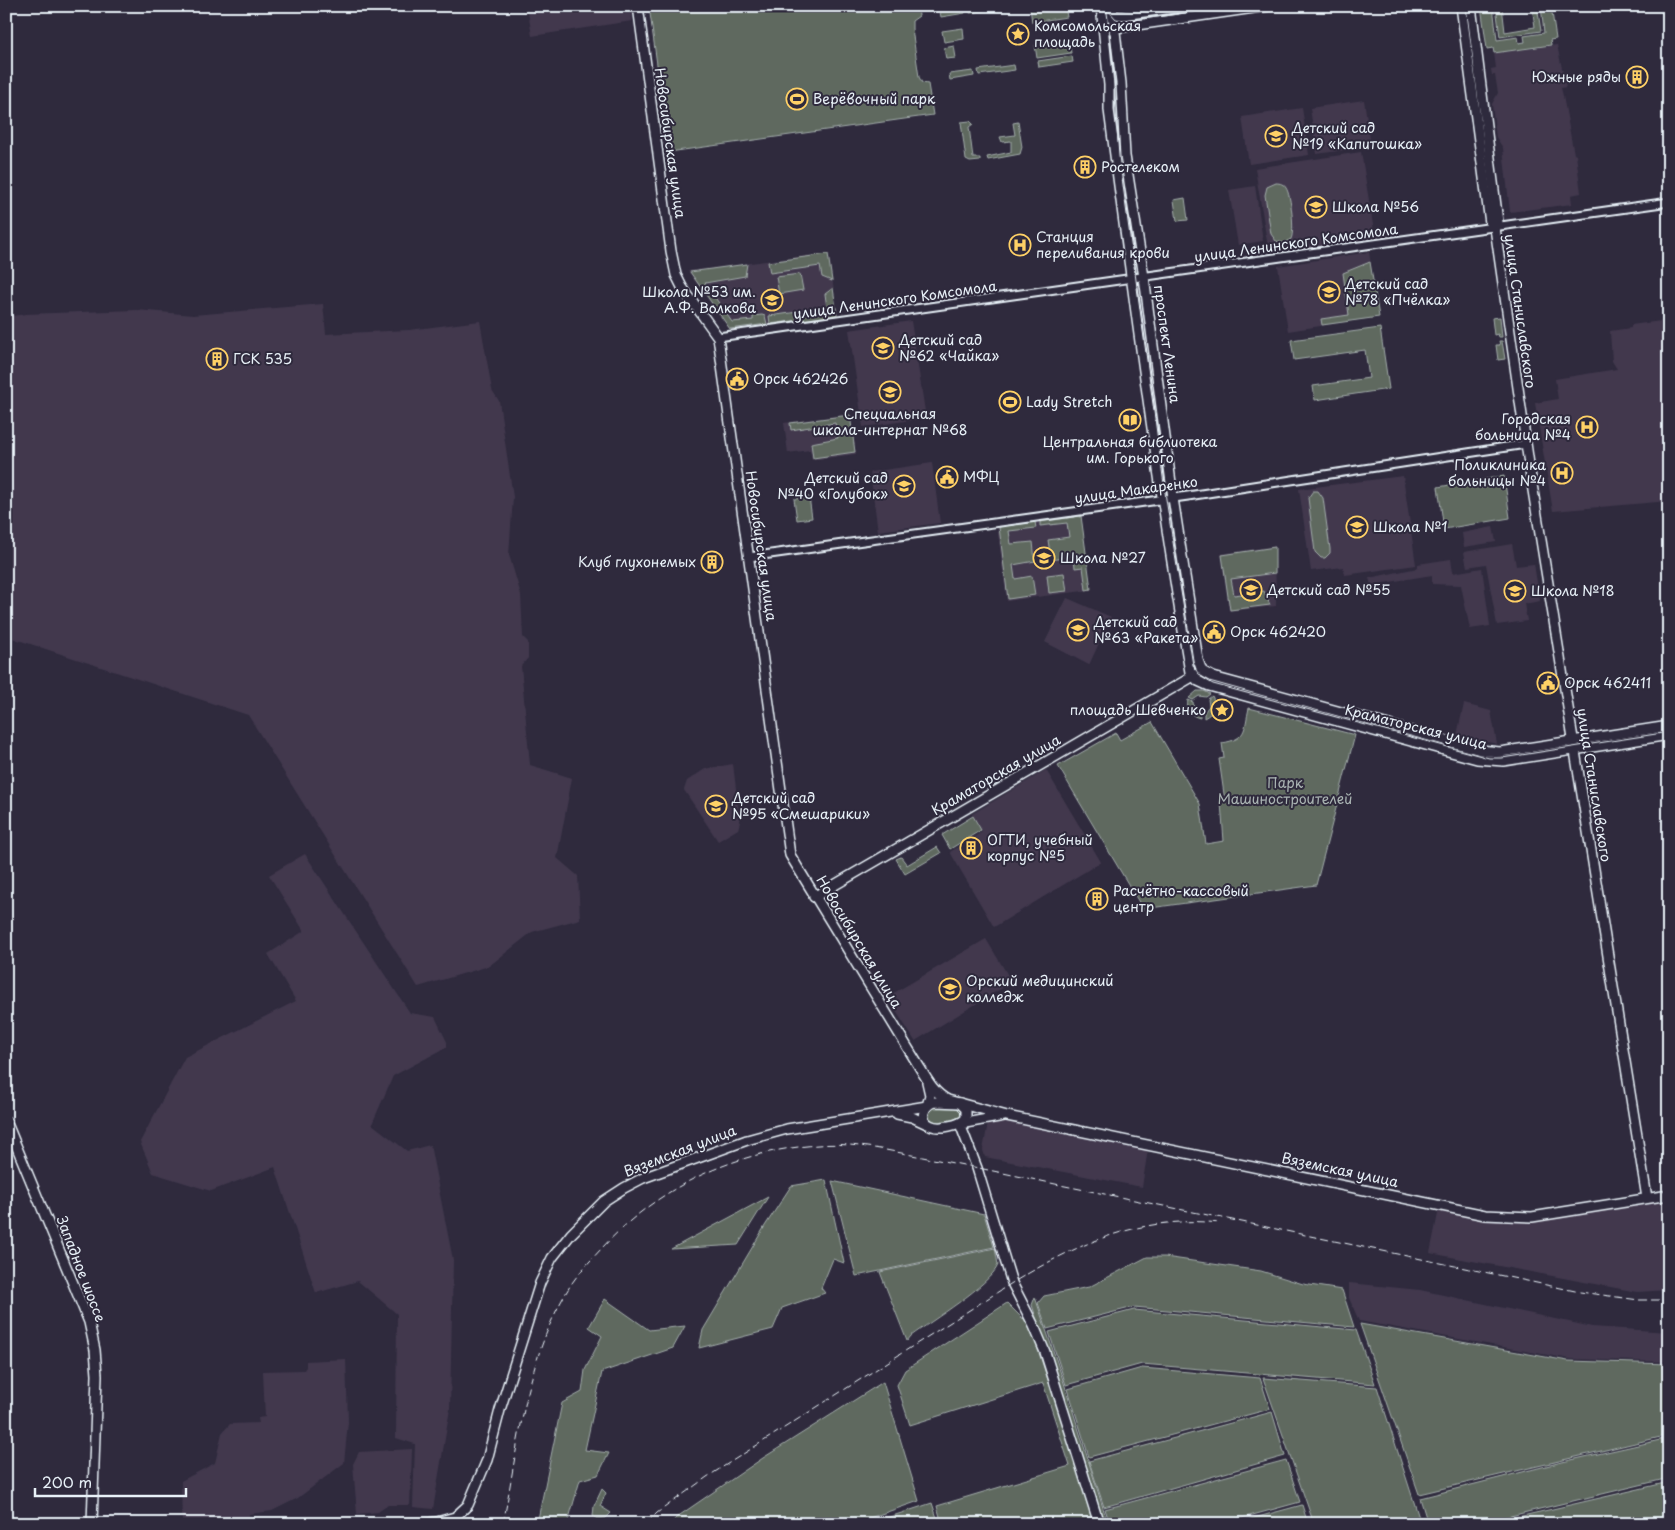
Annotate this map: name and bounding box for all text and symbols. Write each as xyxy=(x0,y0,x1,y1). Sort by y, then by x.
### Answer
place label: Комсомольская площадь xyxy=(1034,15,1141,52)
place icon: Комсомольская площадь xyxy=(1006,22,1030,46)
building icon: Южные ряды xyxy=(1625,65,1649,89)
street label: Новосибирская улица xyxy=(650,66,691,220)
place label: Южные ряды xyxy=(1532,66,1621,87)
sports icon: Верёвочный парк xyxy=(785,87,809,111)
place label: Верёвочный парк xyxy=(813,88,936,109)
place label: Детский сад №19 «Капитошка» xyxy=(1291,117,1422,154)
school or university icon: Детский сад №19 «Капитошка» xyxy=(1264,124,1288,148)
building icon: Ростелеком xyxy=(1073,155,1097,179)
place label: Ростелеком xyxy=(1101,156,1180,177)
school or university icon: Школа №56 xyxy=(1304,195,1328,219)
place label: Школа №56 xyxy=(1332,196,1419,217)
street label: улица Ленинского Комсомола xyxy=(1193,218,1399,267)
place label: Станция переливания крови xyxy=(1036,226,1170,263)
street label: улица Станиславского xyxy=(1499,232,1542,390)
hospital icon: Станция переливания крови xyxy=(1008,233,1032,257)
place label: Детский сад №78 «Пчёлка» xyxy=(1344,273,1450,310)
street label: улица Ленинского Комсомола xyxy=(792,275,998,324)
school or university icon: Детский сад №78 «Пчёлка» xyxy=(1317,280,1341,304)
place label: Школа №53 им. А.Ф. Волкова xyxy=(642,281,756,318)
street label: проспект Ленина xyxy=(1149,283,1186,405)
school or university icon: Школа №53 им. А.Ф. Волкова xyxy=(760,288,784,312)
place label: Детский сад №62 «Чайка» xyxy=(898,329,999,366)
school or university icon: Детский сад №62 «Чайка» xyxy=(871,336,895,360)
building icon: ГСК 535 xyxy=(205,347,229,371)
place label: ГСК 535 xyxy=(233,348,292,369)
public building icon: Орск 462426 xyxy=(725,367,749,391)
place label: Орск 462426 xyxy=(753,368,848,389)
school or university icon: Специальная школа-интернат №68 xyxy=(878,380,902,404)
sports icon: Lady Stretch xyxy=(998,390,1022,414)
place label: Lady Stretch xyxy=(1026,391,1113,412)
place label: Специальная школа-интернат №68 xyxy=(813,403,967,440)
library icon: Центральная библиотека им. Горького xyxy=(1118,408,1142,432)
place label: Городская больница №4 xyxy=(1475,408,1571,445)
hospital icon: Городская больница №4 xyxy=(1575,415,1599,439)
place label: Центральная библиотека им. Горького xyxy=(1043,431,1218,468)
place label: Поликлиника больницы №4 xyxy=(1448,454,1546,491)
hospital icon: Поликлиника больницы №4 xyxy=(1550,461,1574,485)
public building icon: МФЦ xyxy=(935,465,959,489)
place label: МФЦ xyxy=(963,466,999,487)
place label: Детский сад №40 «Голубок» xyxy=(777,467,888,504)
street label: Новосибирская улица xyxy=(741,469,782,623)
street label: улица Макаренко xyxy=(1073,470,1199,509)
school or university icon: Детский сад №40 «Голубок» xyxy=(892,474,916,498)
school or university icon: Школа №1 xyxy=(1345,515,1369,539)
place label: Школа №1 xyxy=(1373,516,1448,537)
school or university icon: Школа №27 xyxy=(1032,546,1056,570)
place label: Школа №27 xyxy=(1060,547,1146,568)
building icon: Клуб глухонемых xyxy=(700,550,724,574)
place label: Клуб глухонемых xyxy=(578,551,696,572)
school or university icon: Детский сад №55 xyxy=(1239,578,1263,602)
place label: Детский сад №55 xyxy=(1266,579,1390,600)
school or university icon: Школа №18 xyxy=(1503,579,1527,603)
place label: Школа №18 xyxy=(1531,580,1614,601)
place label: Детский сад №63 «Ракета» xyxy=(1093,611,1198,648)
school or university icon: Детский сад №63 «Ракета» xyxy=(1066,618,1090,642)
public building icon: Орск 462420 xyxy=(1202,620,1226,644)
place label: Орск 462420 xyxy=(1230,621,1326,642)
public building icon: Орск 462411 xyxy=(1536,671,1560,695)
place label: Орск 462411 xyxy=(1564,672,1651,693)
place icon: площадь Шевченко xyxy=(1210,698,1234,722)
place label: площадь Шевченко xyxy=(1070,699,1206,720)
street label: Краматорская улица xyxy=(1343,699,1490,754)
street label: улица Станиславского xyxy=(1572,706,1617,863)
street label: Краматорская улица xyxy=(927,729,1064,820)
park label: Парк Машиностроителей xyxy=(1217,772,1353,809)
place label: Детский сад №95 «Смешарики» xyxy=(731,787,870,824)
school or university icon: Детский сад №95 «Смешарики» xyxy=(704,794,728,818)
place label: ОГТИ, учебный корпус №5 xyxy=(987,829,1093,866)
building icon: ОГТИ, учебный корпус №5 xyxy=(959,836,983,860)
street label: Новосибирская улица xyxy=(811,871,908,1012)
place label: Расчётно-кассовый центр xyxy=(1113,880,1249,917)
building icon: Расчётно-кассовый центр xyxy=(1085,887,1109,911)
place label: Орский медицинский колледж xyxy=(966,970,1114,1007)
school or university icon: Орский медицинский колледж xyxy=(938,977,962,1001)
street label: Вяземская улица xyxy=(621,1119,739,1182)
street label: Вяземская улица xyxy=(1280,1147,1401,1192)
street label: Западное шоссе xyxy=(52,1213,111,1325)
scale bar xyxy=(35,1465,186,1497)
text: 200 m xyxy=(42,1470,92,1493)

